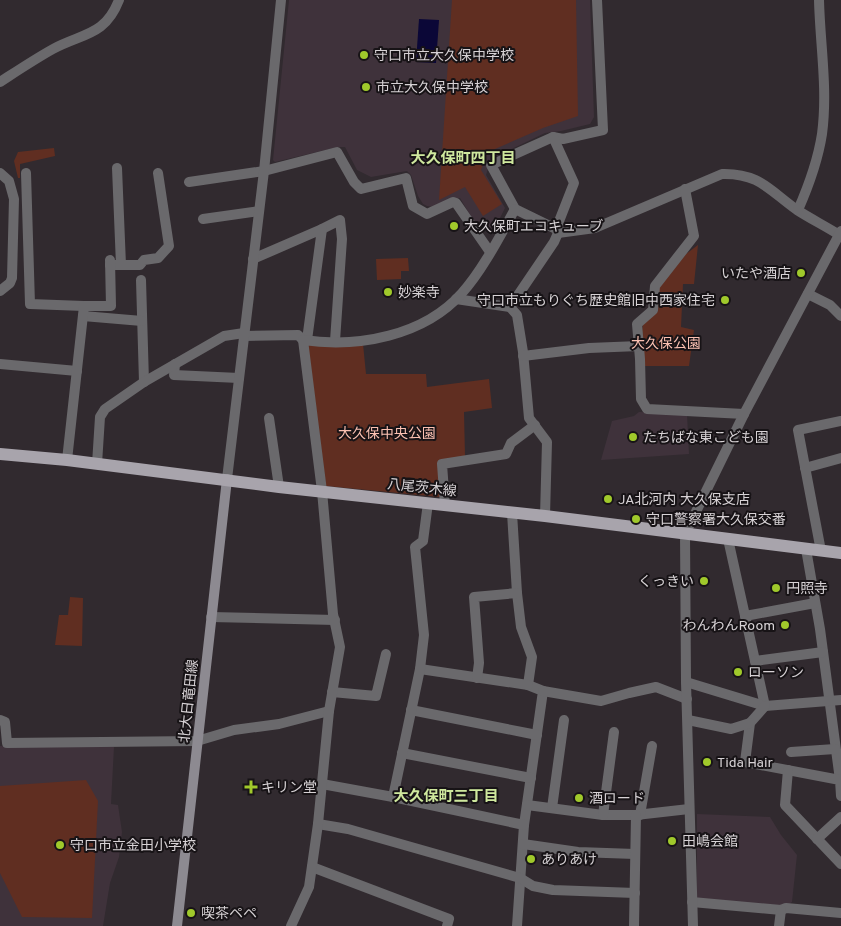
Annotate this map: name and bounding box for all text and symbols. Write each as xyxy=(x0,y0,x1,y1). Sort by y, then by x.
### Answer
place label: 守口市立大久保中学校 xyxy=(374,48,514,65)
marker: 守口市立大久保中学校 xyxy=(358,49,370,61)
place label: 市立大久保中学校 xyxy=(376,80,488,97)
marker: 市立大久保中学校 xyxy=(360,81,372,93)
district label: 大久保町四丁目 xyxy=(410,150,516,169)
place label: 大久保町エコキューブ xyxy=(464,218,603,236)
marker: 大久保町エコキューブ xyxy=(448,220,460,232)
place label: いたや酒店 xyxy=(721,266,791,283)
marker: いたや酒店 xyxy=(795,267,807,279)
place label: 妙楽寺 xyxy=(398,285,440,302)
marker: 妙楽寺 xyxy=(382,286,394,298)
place label: 守口市立もりぐち歴史館旧中西家住宅 xyxy=(477,293,715,310)
marker: 守口市立もりぐち歴史館旧中西家住宅 xyxy=(719,294,731,306)
park label: 大久保公園 xyxy=(631,336,701,353)
park label: 大久保中央公園 xyxy=(338,426,436,443)
place label: たちばな東こども園 xyxy=(643,430,769,447)
marker: たちばな東こども園 xyxy=(627,431,639,443)
street label: 八尾茨木線 xyxy=(386,476,458,501)
place label: JA北河内 大久保支店 xyxy=(618,491,750,509)
marker: JA北河内 大久保支店 xyxy=(602,493,614,505)
place label: 守口警察署大久保交番 xyxy=(646,512,786,529)
marker: 守口警察署大久保交番 xyxy=(630,513,642,525)
place label: くっきい xyxy=(638,574,694,591)
marker: くっきい xyxy=(698,575,710,587)
place label: 円照寺 xyxy=(786,581,828,598)
marker: 円照寺 xyxy=(770,582,782,594)
place label: わんわんRoom xyxy=(682,618,775,635)
marker: わんわんRoom xyxy=(779,619,791,631)
street label: 北大日竜田線 xyxy=(176,658,202,744)
place label: ローソン xyxy=(748,665,804,682)
marker: ローソン xyxy=(732,666,744,678)
place label: Tida Hair xyxy=(717,755,774,772)
marker: Tida Hair xyxy=(701,756,713,768)
place label: キリン堂 xyxy=(261,780,317,797)
marker: キリン堂 xyxy=(245,781,257,793)
district label: 大久保町三丁目 xyxy=(393,788,499,807)
place label: 酒ロード xyxy=(589,791,645,808)
marker: 酒ロード xyxy=(573,792,585,804)
place label: 田嶋会館 xyxy=(682,833,738,851)
marker: 田嶋会館 xyxy=(666,835,678,847)
place label: 守口市立金田小学校 xyxy=(70,838,196,855)
marker: 守口市立金田小学校 xyxy=(54,839,66,851)
place label: ありあけ xyxy=(541,852,597,869)
marker: ありあけ xyxy=(525,853,537,865)
place label: 喫茶ペペ xyxy=(201,906,257,923)
marker: 喫茶ペペ xyxy=(185,907,197,919)

